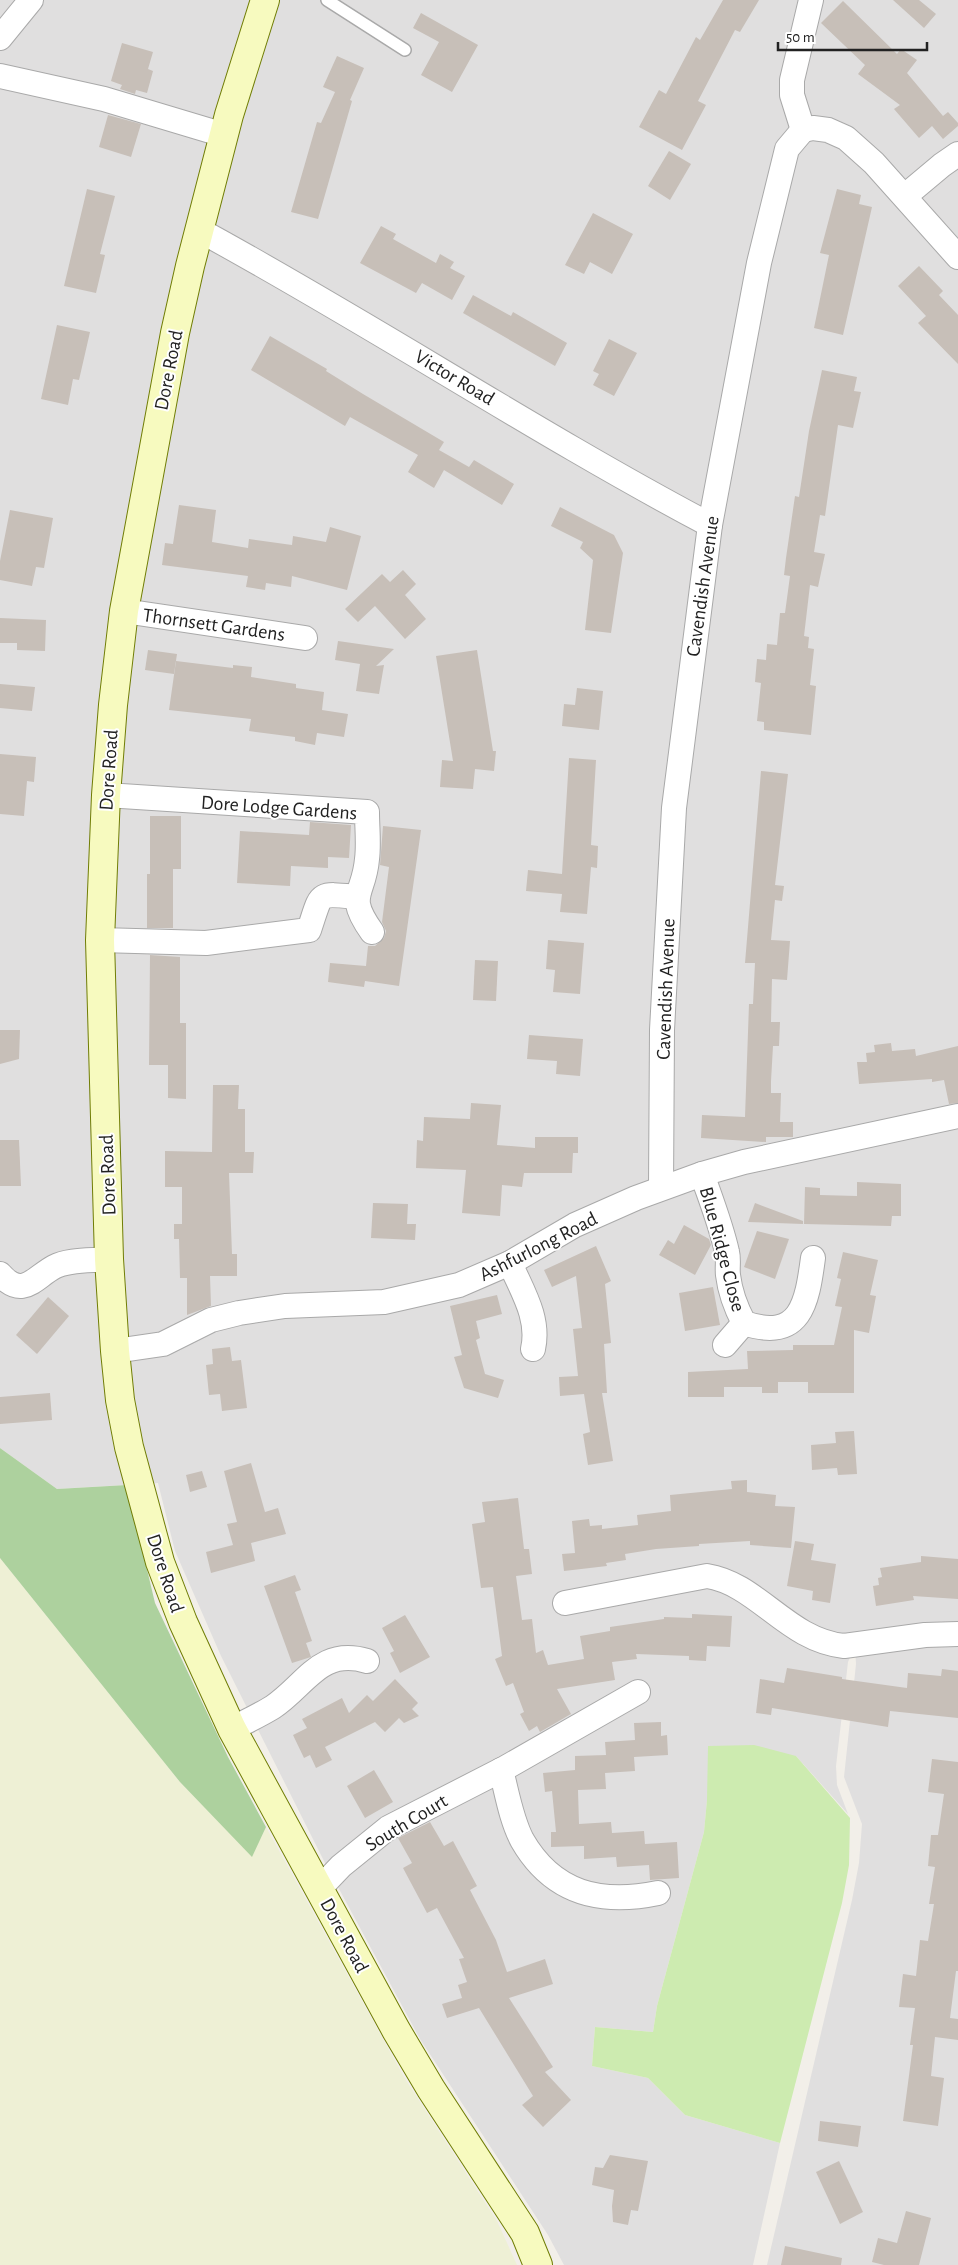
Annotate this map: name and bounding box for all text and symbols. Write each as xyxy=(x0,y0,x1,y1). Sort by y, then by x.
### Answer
scale bar xyxy=(778,20,927,52)
text: 50 m xyxy=(786,30,815,45)
street label: Dore Road xyxy=(151,328,187,412)
street label: Victor Road xyxy=(411,346,498,409)
street label: Cavendish Avenue xyxy=(683,515,723,658)
street label: Thornsett Gardens xyxy=(141,605,286,645)
street label: Dore Road xyxy=(96,729,122,811)
street label: Dore Lodge Gardens xyxy=(200,793,358,823)
street label: Cavendish Avenue xyxy=(654,918,678,1060)
street label: Dore Road xyxy=(97,1134,119,1216)
street label: Blue Ridge Close xyxy=(696,1184,748,1314)
street label: Ashfurlong Road xyxy=(476,1209,601,1285)
street label: Dore Road xyxy=(143,1532,187,1615)
street label: South Court xyxy=(362,1790,452,1855)
street label: Dore Road xyxy=(316,1895,372,1976)

